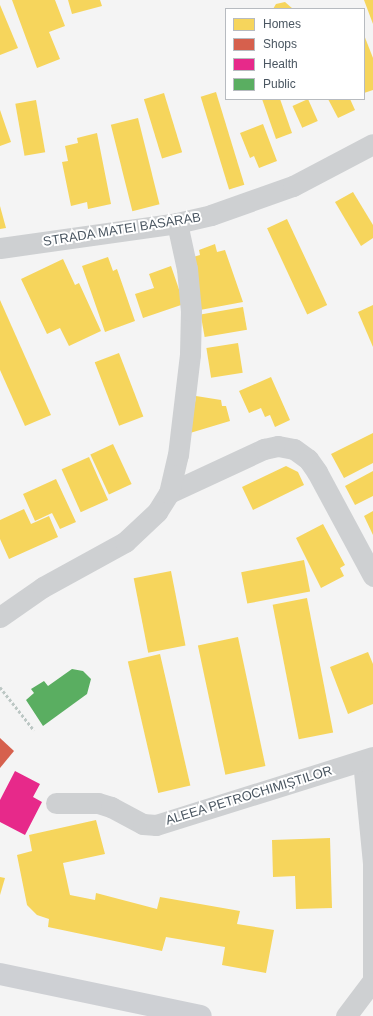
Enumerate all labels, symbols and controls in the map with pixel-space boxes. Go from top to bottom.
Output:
legend [225,8,365,100]
text: Homes [263,17,301,31]
text: Shops [263,37,297,51]
text: Health [263,57,298,71]
text: Public [263,77,296,91]
street label: STRADA MATEI BASARAB [42,210,202,250]
street label: ALEEA PETROCHIMIȘTILOR [163,763,335,829]

